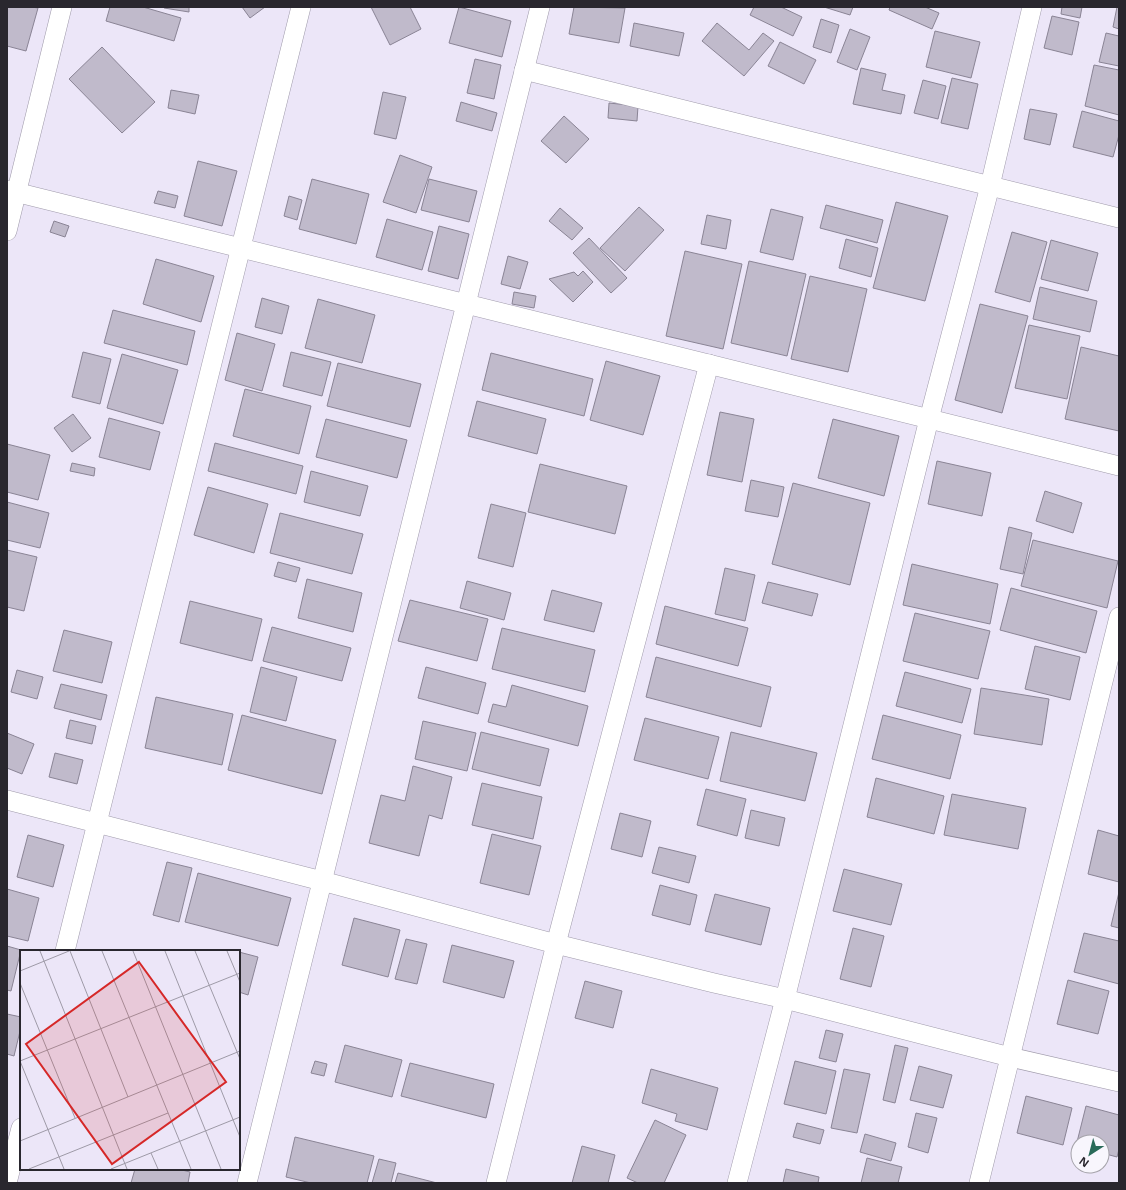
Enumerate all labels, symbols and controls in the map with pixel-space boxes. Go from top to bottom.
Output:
inset map [20,950,240,1170]
north arrow [1070,1134,1110,1174]
text: N [1076,1154,1092,1171]

